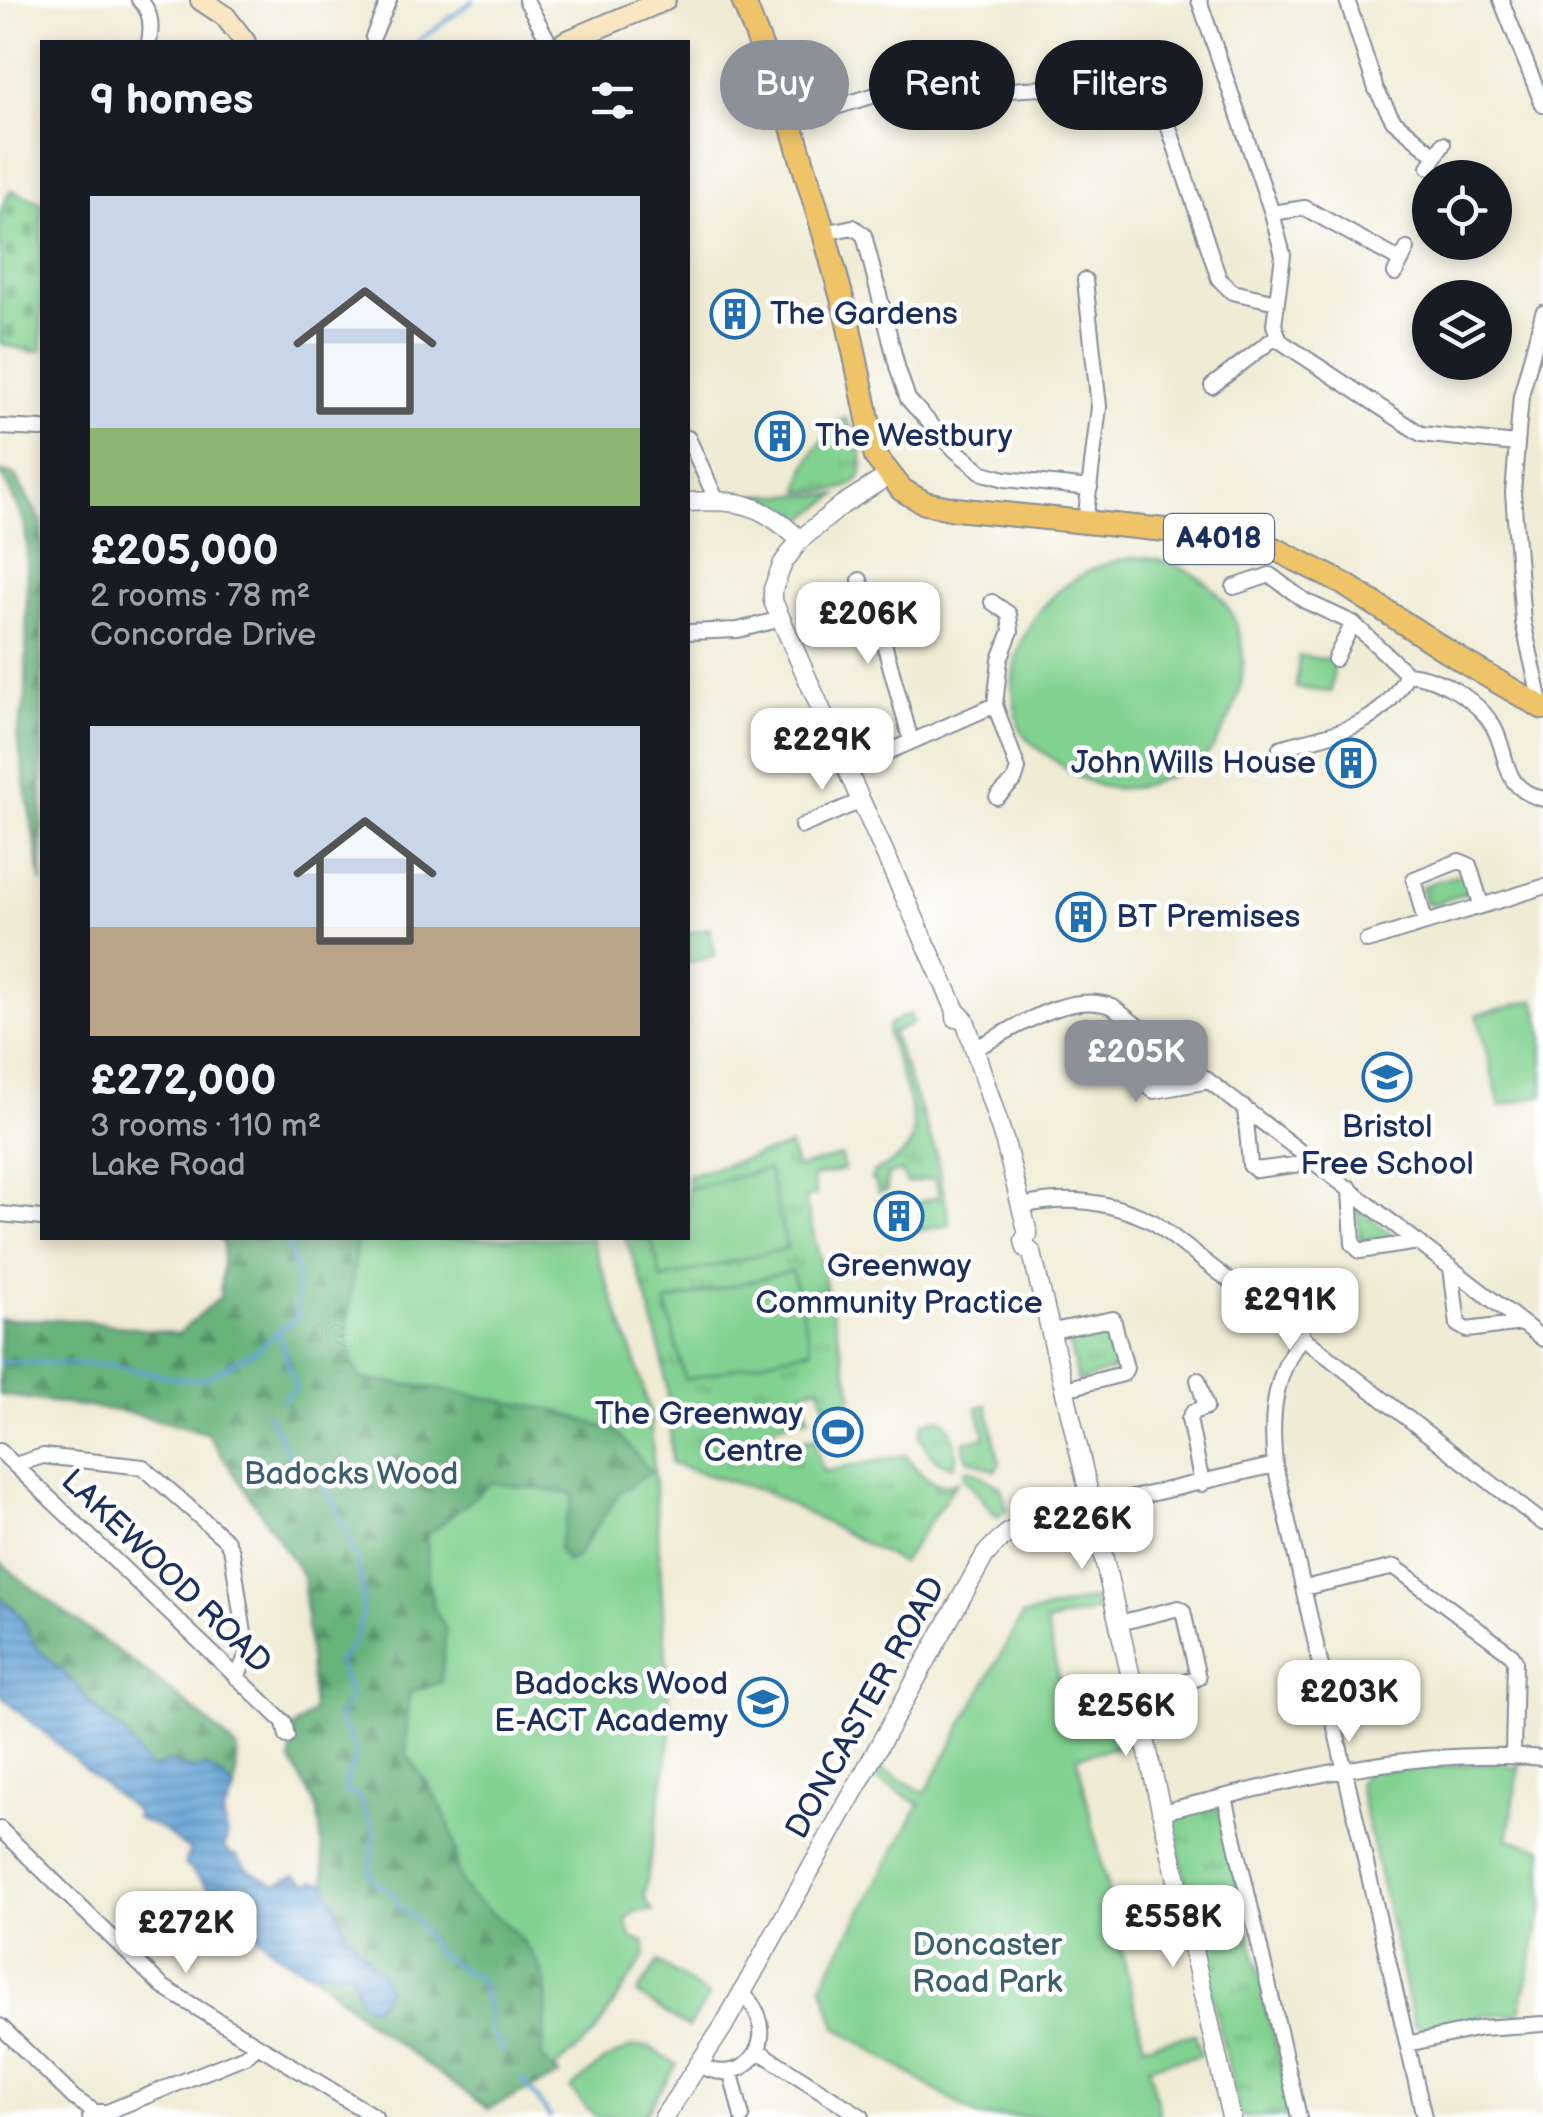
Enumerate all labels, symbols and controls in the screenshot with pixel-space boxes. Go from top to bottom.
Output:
chip: Buy [720,40,849,130]
chip: Rent [869,40,1015,130]
chip: Filters [1035,40,1203,130]
icon: filters [585,73,640,128]
text: 9 homes [90,75,253,126]
map controls [1412,160,1512,380]
button: locate [1412,160,1512,260]
icon: home [275,261,455,441]
button: layers [1412,280,1512,380]
building icon: The Gardens [709,288,761,340]
place label: The Gardens [770,295,958,334]
building icon: The Westbury [754,410,806,462]
place label: The Westbury [815,417,1013,456]
road number: A4018 [1164,514,1274,564]
text: £205,000 [90,526,279,577]
text: 2 rooms · 78 m² [90,577,310,616]
pin: £206K [798,582,938,667]
text: £206K [818,595,918,634]
text: Concorde Drive [90,616,316,655]
pin: £229K [752,708,892,793]
text: £229K [773,721,871,760]
building icon: John Wills House [1325,737,1377,789]
place label: John Wills House [1071,744,1316,783]
icon: home [275,791,455,971]
building icon: BT Premises [1055,891,1107,943]
place label: BT Premises [1116,898,1301,937]
pin: £205K [1066,1020,1206,1105]
text: £205K [1087,1033,1185,1072]
school or university icon: Bristol Free School [1361,1051,1413,1103]
text: £272,000 [90,1056,276,1107]
text: 3 rooms · 110 m² [90,1107,321,1146]
place label: Bristol Free School [1300,1108,1474,1184]
text: Lake Road [90,1146,246,1185]
building icon: Greenway Community Practice [873,1190,925,1242]
place label: Greenway Community Practice [755,1247,1043,1323]
pin: £291K [1220,1268,1360,1353]
text: £291K [1243,1281,1337,1320]
place label: The Greenway Centre [595,1395,804,1471]
sports icon: The Greenway Centre [812,1406,864,1458]
park label: Badocks Wood [244,1455,458,1494]
street label: LAKEWOOD ROAD [53,1462,279,1682]
pin: £226K [1012,1487,1152,1572]
text: £226K [1032,1500,1132,1539]
street label: DONCASTER ROAD [778,1570,954,1846]
pin: £203K [1279,1660,1419,1745]
place label: Badocks Wood E-ACT Academy [494,1665,729,1741]
text: £203K [1300,1673,1398,1712]
pin: £256K [1056,1674,1196,1759]
school or university icon: Badocks Wood E-ACT Academy [737,1676,789,1728]
text: £256K [1077,1687,1175,1726]
pin: £558K [1103,1885,1243,1970]
pin: £272K [116,1891,256,1976]
text: £558K [1124,1898,1222,1937]
text: £272K [138,1904,234,1943]
park label: Doncaster Road Park [912,1926,1062,2002]

